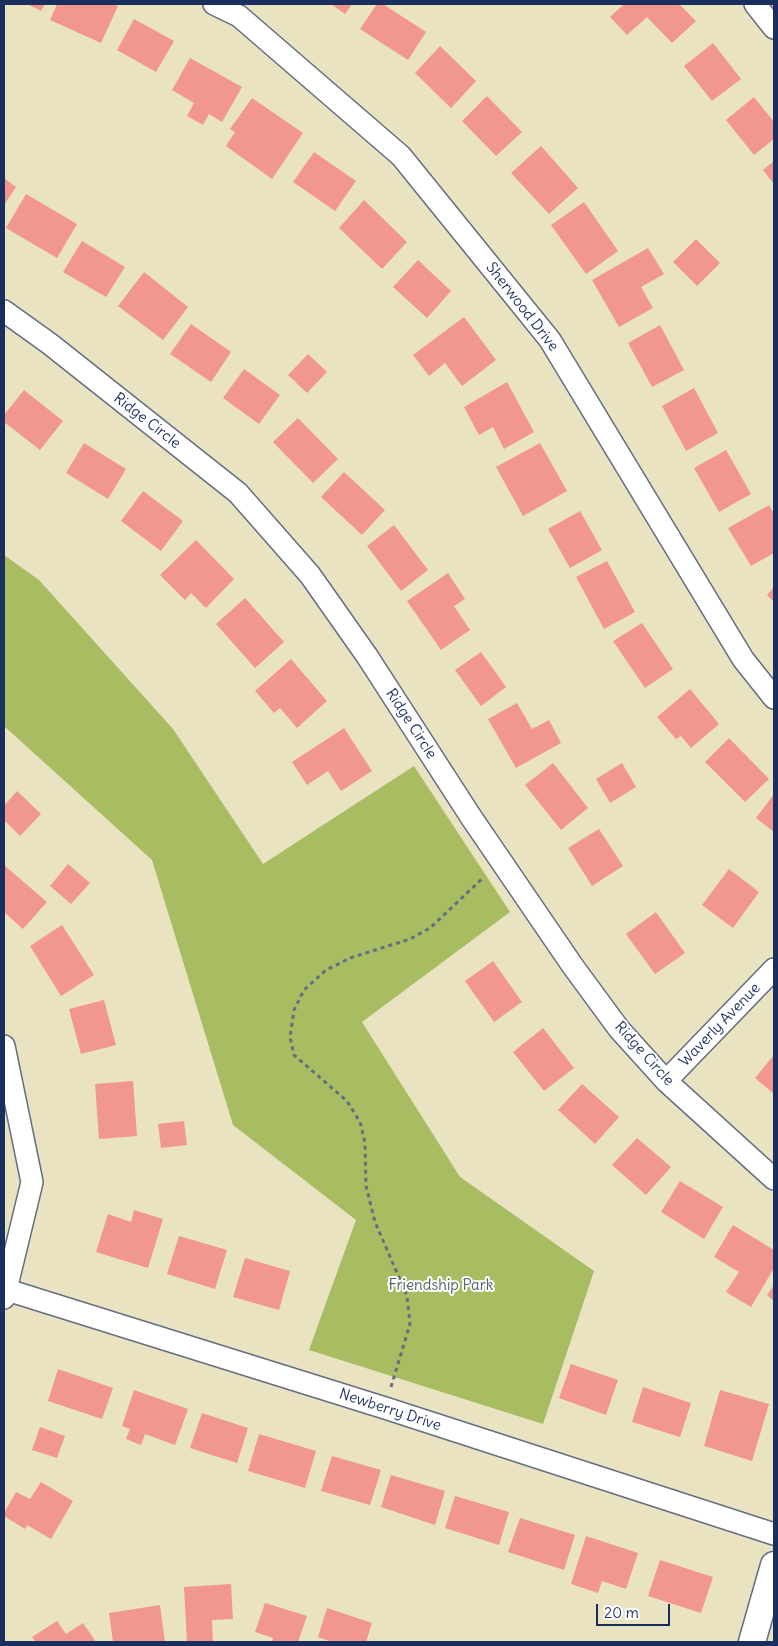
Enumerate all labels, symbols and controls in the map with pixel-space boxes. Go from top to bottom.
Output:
street label: Sherwood Drive [482,259,562,355]
street label: Ridge Circle [110,389,184,453]
street label: Ridge Circle [382,686,440,762]
street label: Waverly Avenue [676,980,764,1070]
street label: Ridge Circle [611,1018,677,1090]
park label: Friendship Park [389,1277,493,1295]
street label: Newberry Drive [337,1385,443,1435]
scale bar [598,1594,672,1626]
text: 20 m [604,1603,639,1622]

